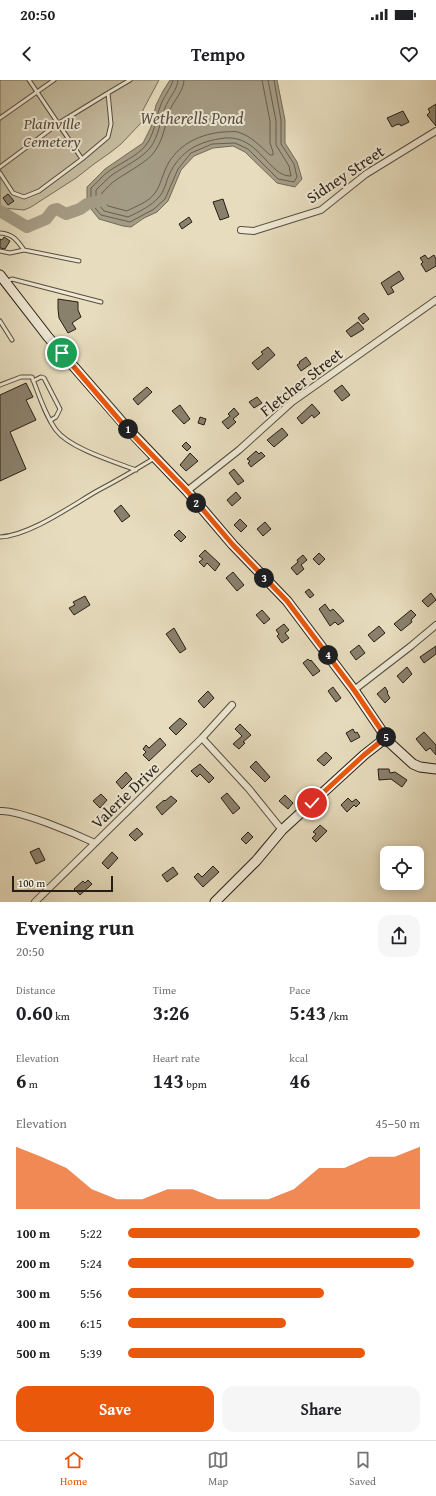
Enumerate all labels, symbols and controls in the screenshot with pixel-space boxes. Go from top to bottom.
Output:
text: 20:50 [20,4,55,25]
text: Tempo [191,41,245,68]
icon: back [16,43,38,65]
icon: heart [398,43,420,65]
water label: Wetherells Pond [140,105,244,130]
park label: Plainville Cemetery [23,111,81,153]
street label: Sidney Street [301,139,389,209]
pin [45,336,79,370]
icon: arrive [51,342,73,364]
street label: Fletcher Street [254,342,348,422]
pin: 1 [118,419,138,439]
text: 1 [125,421,131,437]
pin: 2 [186,493,206,513]
text: 2 [193,495,199,511]
pin: 3 [254,568,274,588]
text: 3 [261,570,267,586]
pin: 4 [318,645,338,665]
text: 4 [325,647,331,663]
pin: 5 [376,727,396,747]
text: 5 [383,729,389,745]
street label: Valerie Drive [85,756,165,834]
pin [295,786,329,820]
icon: check [301,792,323,814]
map controls [380,846,424,890]
button: locate [380,846,424,890]
scale bar [12,874,113,893]
text: 100 m [18,875,45,891]
text: Evening run [16,911,134,943]
button: share [378,915,420,957]
text: 20:50 [16,942,44,961]
text: Distance [16,982,55,998]
text: Time [153,982,176,998]
text: Pace [289,982,310,998]
text: 0.60 [16,998,53,1027]
text: 3:26 [153,998,189,1027]
text: 5:43 [289,998,326,1027]
text: km [53,1008,70,1024]
text: /km [326,1008,348,1024]
text: Elevation [16,1050,59,1066]
text: Heart rate [153,1050,200,1066]
text: kcal [289,1050,308,1066]
text: 6 [16,1066,26,1095]
text: 143 [153,1066,184,1095]
text: 46 [289,1066,310,1095]
text: m [26,1076,38,1092]
text: bpm [184,1076,207,1092]
text: Elevation [16,1114,67,1133]
text: 45–50 m [375,1114,420,1133]
text: 100 m [16,1224,50,1243]
text: 5:22 [80,1224,102,1243]
text: 200 m [16,1254,50,1273]
text: 5:24 [80,1254,102,1273]
text: 300 m [16,1284,50,1303]
text: 5:56 [80,1284,102,1303]
text: 400 m [16,1314,50,1333]
text: 6:15 [80,1314,102,1333]
text: 500 m [16,1344,50,1363]
text: 5:39 [80,1344,102,1363]
button: Save [16,1386,214,1432]
button: Share [222,1386,420,1432]
tab: Home [60,1449,87,1489]
tab: Map [207,1449,229,1489]
tab: Saved [349,1449,376,1489]

